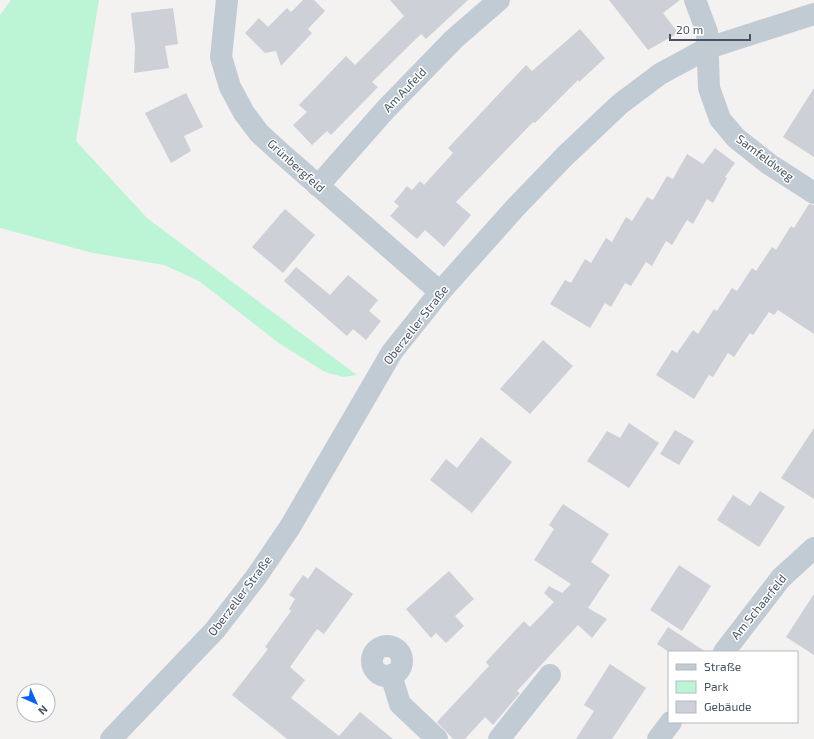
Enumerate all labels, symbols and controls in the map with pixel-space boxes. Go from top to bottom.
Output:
scale bar [670,16,750,42]
text: 20 m [676,22,703,36]
street label: Am Aufeld [380,64,429,114]
street label: Samfeldweg [734,131,797,183]
street label: Grünbergfeld [265,136,328,195]
street label: Oberzeller Straße [380,282,450,367]
street label: Oberzeller Straße [205,553,274,638]
street label: Am Schaarfeld [728,571,789,642]
legend [668,651,798,723]
text: Straße [704,659,741,673]
text: Park [704,679,729,693]
north arrow [16,683,56,723]
text: Gebäude [704,699,752,713]
text: N [36,703,51,718]

